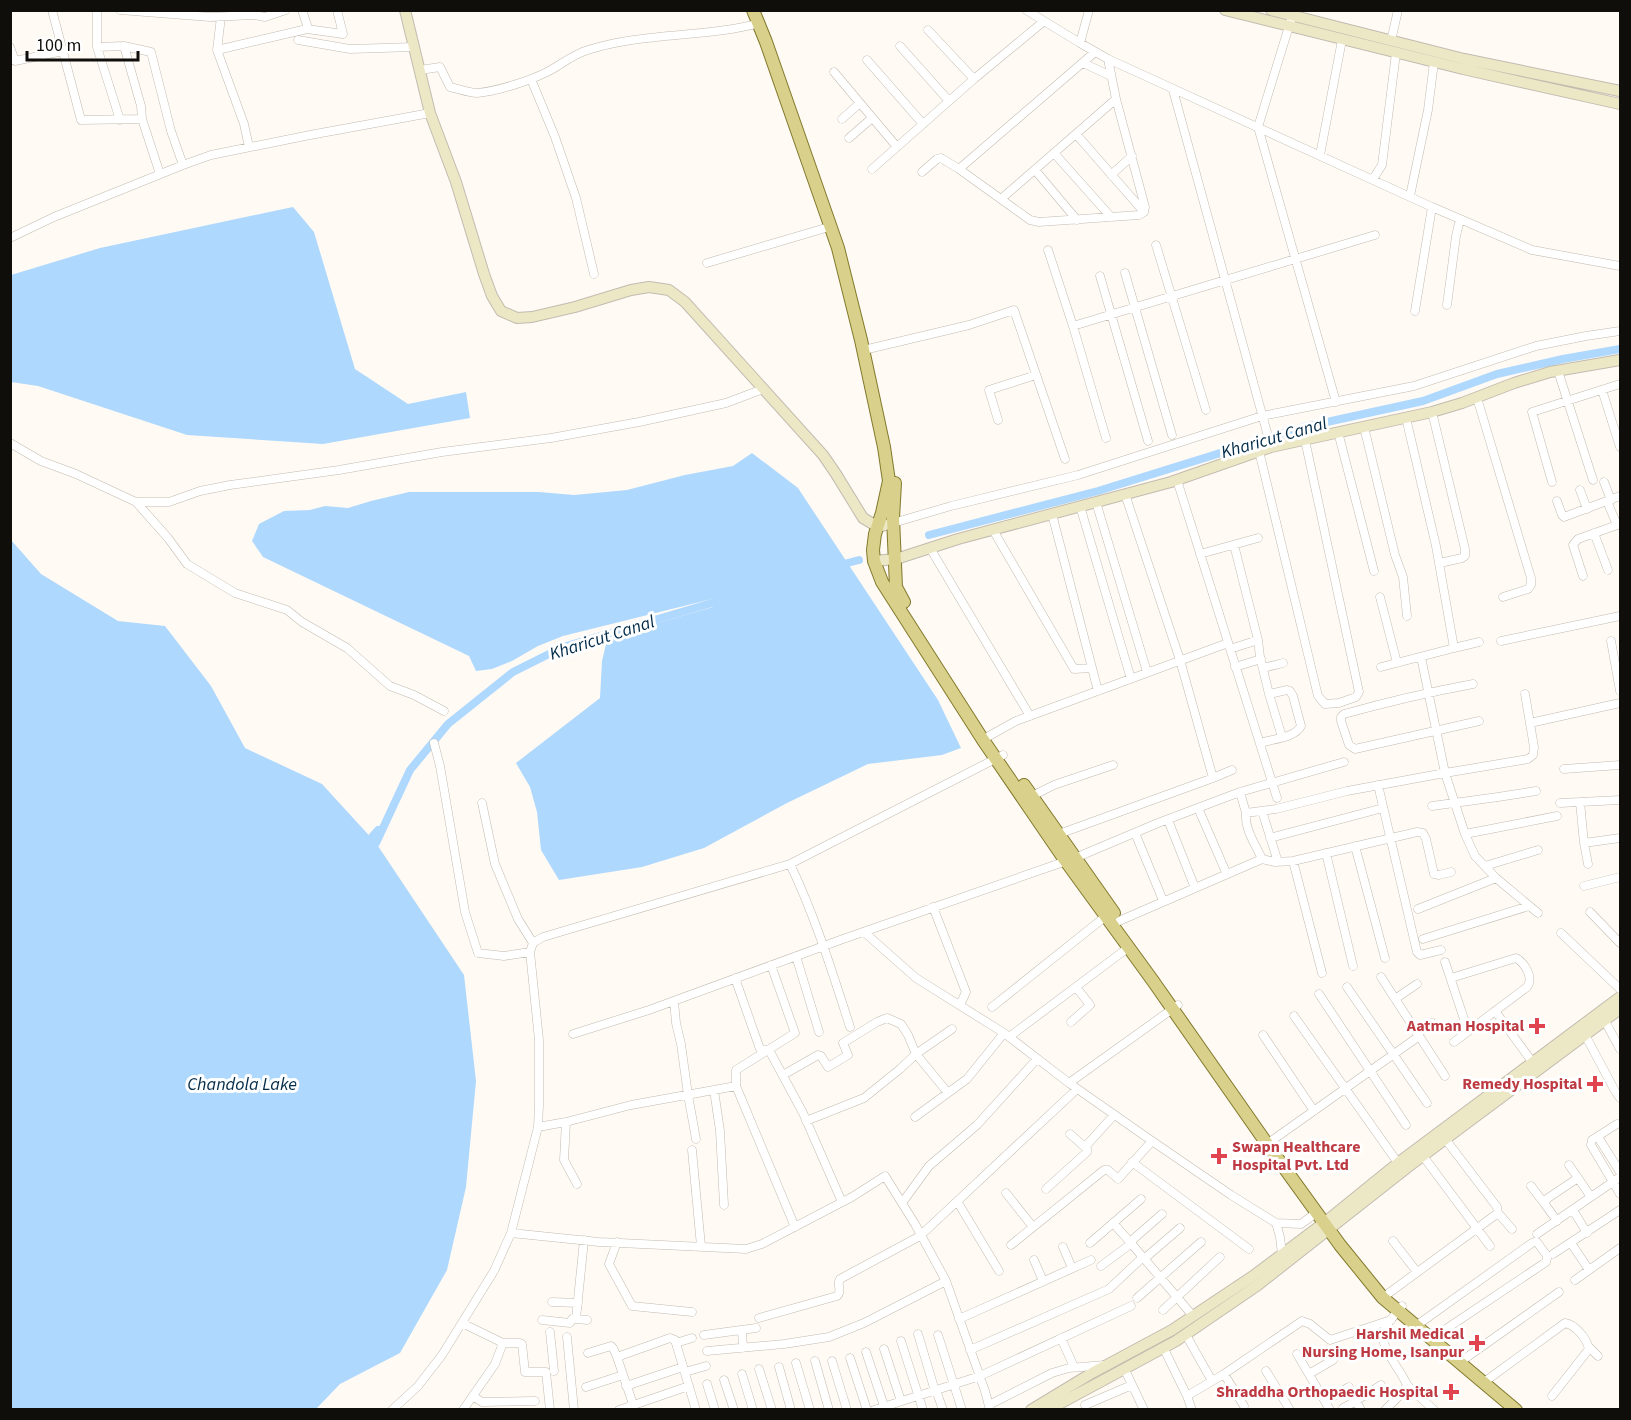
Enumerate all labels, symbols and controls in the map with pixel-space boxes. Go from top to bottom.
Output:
scale bar [27,24,138,62]
text: 100 m [36,33,81,58]
water label: Kharicut Canal [1218,411,1330,465]
water label: Kharicut Canal [546,609,658,667]
place label: Aatman Hospital [1406,1015,1524,1037]
marker: Aatman Hospital [1528,1017,1546,1035]
water label: Chandola Lake [187,1072,297,1097]
place label: Remedy Hospital [1462,1073,1582,1095]
marker: Remedy Hospital [1586,1075,1604,1093]
place label: Swapn Healthcare Hospital Pvt. Ltd [1232,1136,1361,1176]
marker: Swapn Healthcare Hospital Pvt. Ltd [1210,1147,1228,1165]
place label: Harshil Medical Nursing Home, Isanpur [1302,1323,1465,1363]
marker: Harshil Medical Nursing Home, Isanpur [1468,1334,1486,1352]
place label: Shraddha Orthopaedic Hospital [1216,1381,1438,1403]
marker: Shraddha Orthopaedic Hospital [1442,1383,1460,1401]

